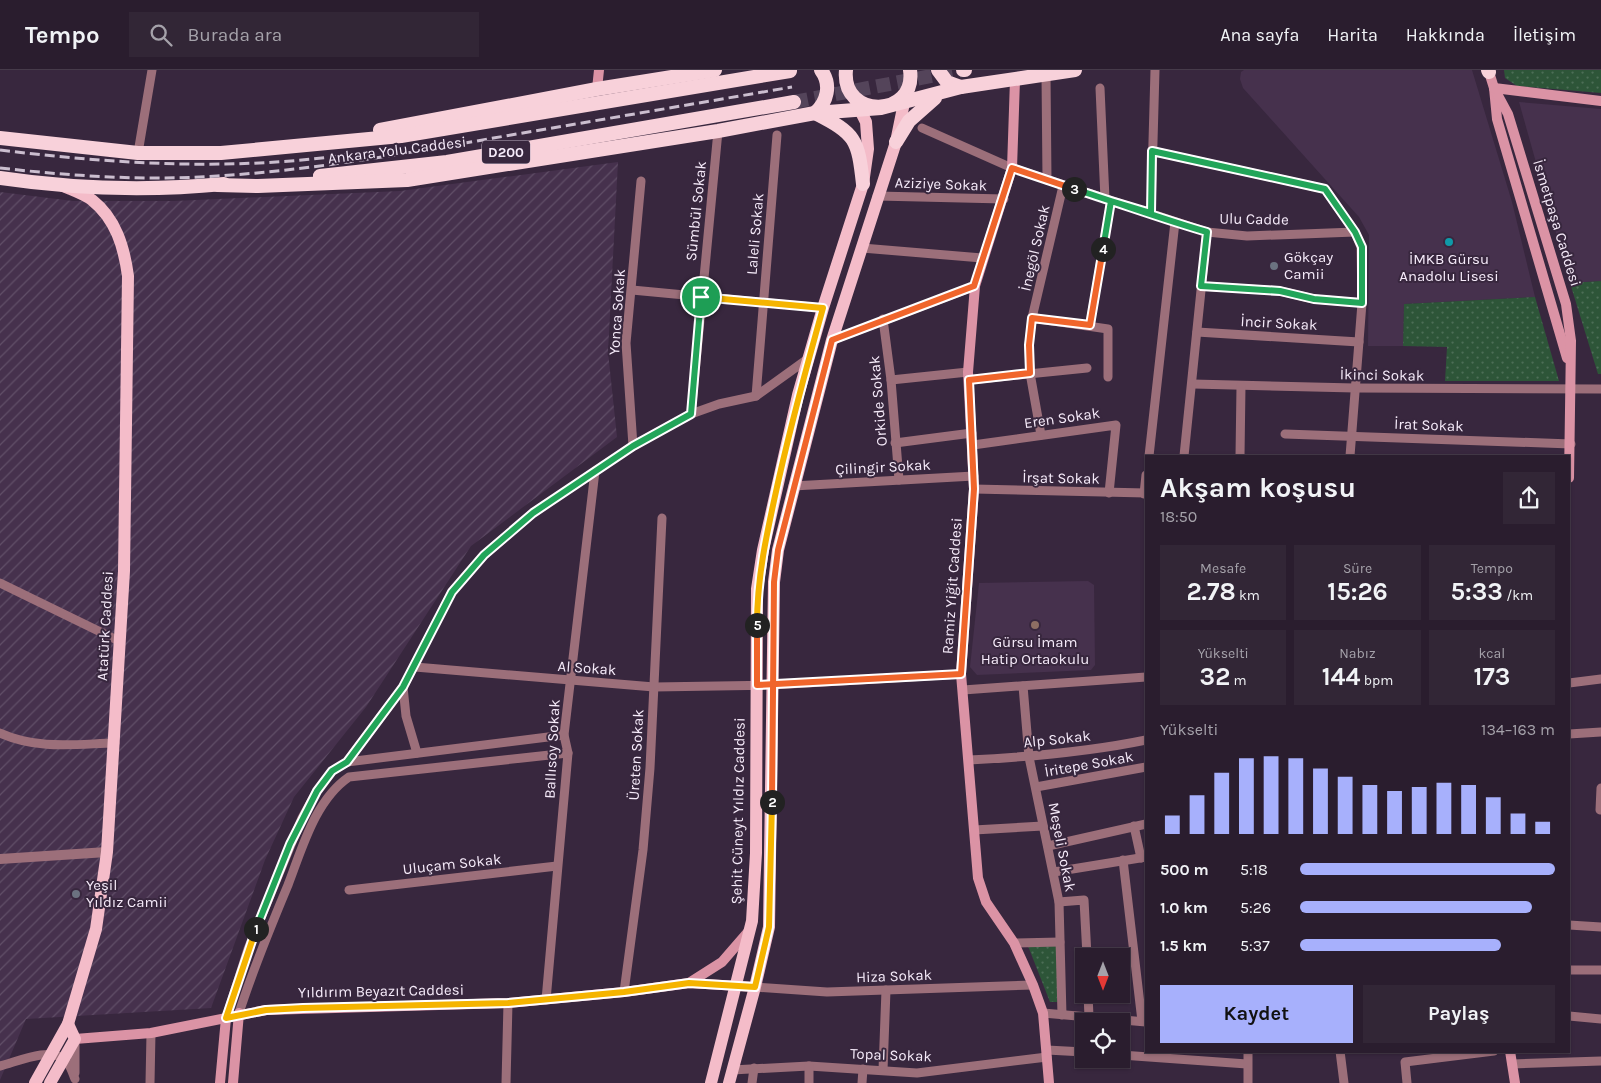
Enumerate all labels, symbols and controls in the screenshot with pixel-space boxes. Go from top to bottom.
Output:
search box [129,12,479,57]
text: Tempo [25,21,99,49]
icon: search [147,21,175,49]
text: Burada ara [187,24,282,46]
text: Ana sayfa [1220,24,1299,46]
text: Harita [1327,24,1378,46]
text: Hakkında [1406,24,1485,46]
text: İletişim [1513,24,1576,46]
street label: Ankara Yolu Caddesi [327,133,467,167]
road number: D200 [482,140,530,164]
street label: İsmetpaşa Caddesi [1529,158,1585,288]
street label: Sümbül Sokak [682,160,710,262]
street label: Aziziye Sokak [894,173,988,195]
pin: 3 [1062,176,1086,202]
text: 3 [1070,181,1079,198]
street label: Laleli Sokak [742,192,768,276]
street label: İnegöl Sokak [1016,203,1054,293]
street label: Ulu Cadde [1219,209,1289,229]
pin: 4 [1090,236,1116,262]
marker: İMKB Gürsu Anadolu Lisesi [1443,236,1455,248]
text: 4 [1099,241,1108,258]
place label: Gökçay Camii [1284,248,1333,283]
place label: İMKB Gürsu Anadolu Lisesi [1399,250,1499,285]
marker: Gökçay Camii [1268,260,1280,272]
street label: Yonca Sokak [605,268,629,356]
pin [680,276,722,318]
icon: arrive [687,283,715,311]
street label: İncir Sokak [1240,312,1318,334]
street label: Orkide Sokak [865,355,891,447]
street label: İkinci Sokak [1340,365,1424,385]
street label: Eren Sokak [1023,404,1101,432]
street label: İrat Sokak [1394,415,1464,435]
street label: Çilingir Sokak [835,456,931,478]
street label: İrşat Sokak [1022,468,1100,488]
text: Akşam koşusu [1160,471,1356,504]
button: share [1503,472,1555,524]
text: 18:50 [1160,507,1197,526]
street label: Ramiz Yiğit Caddesi [938,517,966,655]
text: Mesafe [1200,560,1246,577]
text: Süre [1343,560,1372,577]
text: Tempo [1471,560,1513,577]
street label: Atatürk Caddesi [93,571,117,681]
text: 2.78 [1186,577,1236,606]
text: 15:26 [1327,577,1388,606]
text: 5:33 [1450,577,1503,606]
text: km [1236,587,1260,604]
text: /km [1503,587,1533,604]
pin: 5 [744,612,770,638]
text: 5 [753,617,762,634]
marker: Gürsu İmam Hatip Ortaokulu [1029,619,1041,631]
place label: Gürsu İmam Hatip Ortaokulu [981,633,1089,668]
text: Yükselti [1198,645,1249,662]
text: Nabız [1339,645,1376,662]
text: kcal [1478,645,1505,662]
street label: Al Sokak [557,657,617,679]
text: 32 [1200,662,1230,691]
text: 144 [1322,662,1360,691]
text: 173 [1473,662,1510,691]
text: m [1230,672,1247,689]
text: bpm [1360,672,1393,689]
street label: Ballısoy Sokak [540,699,564,799]
street label: Üreten Sokak [625,709,647,801]
street label: Şehit Cüneyt Yıldız Caddesi [727,717,749,905]
text: Yükselti [1160,720,1218,739]
text: 134–163 m [1481,720,1555,739]
street label: Alp Sokak [1022,727,1092,751]
street label: İritepe Sokak [1043,747,1135,781]
pin: 2 [760,790,784,814]
text: 2 [768,794,777,811]
street label: Meşeli Sokak [1045,801,1079,893]
street label: Uluçam Sokak [402,850,502,878]
text: 500 m [1160,860,1209,879]
text: 5:18 [1240,860,1268,879]
place label: Yeşil Yıldız Camii [86,876,167,911]
marker: Yeşil Yıldız Camii [70,888,82,900]
text: 1.0 km [1160,898,1208,917]
text: 5:26 [1240,898,1271,917]
pin: 1 [244,916,268,942]
text: 1 [254,921,259,938]
text: 1.5 km [1160,936,1207,955]
text: 5:37 [1240,936,1270,955]
north arrow [1075,948,1130,1002]
map controls [1075,948,1130,1068]
street label: Hiza Sokak [856,966,932,986]
street label: Yıldırım Beyazıt Caddesi [298,981,464,1001]
button: Kaydet [1160,985,1353,1043]
button: Paylaş [1363,985,1555,1043]
button: locate [1075,1013,1130,1068]
street label: Topal Sokak [850,1045,932,1065]

